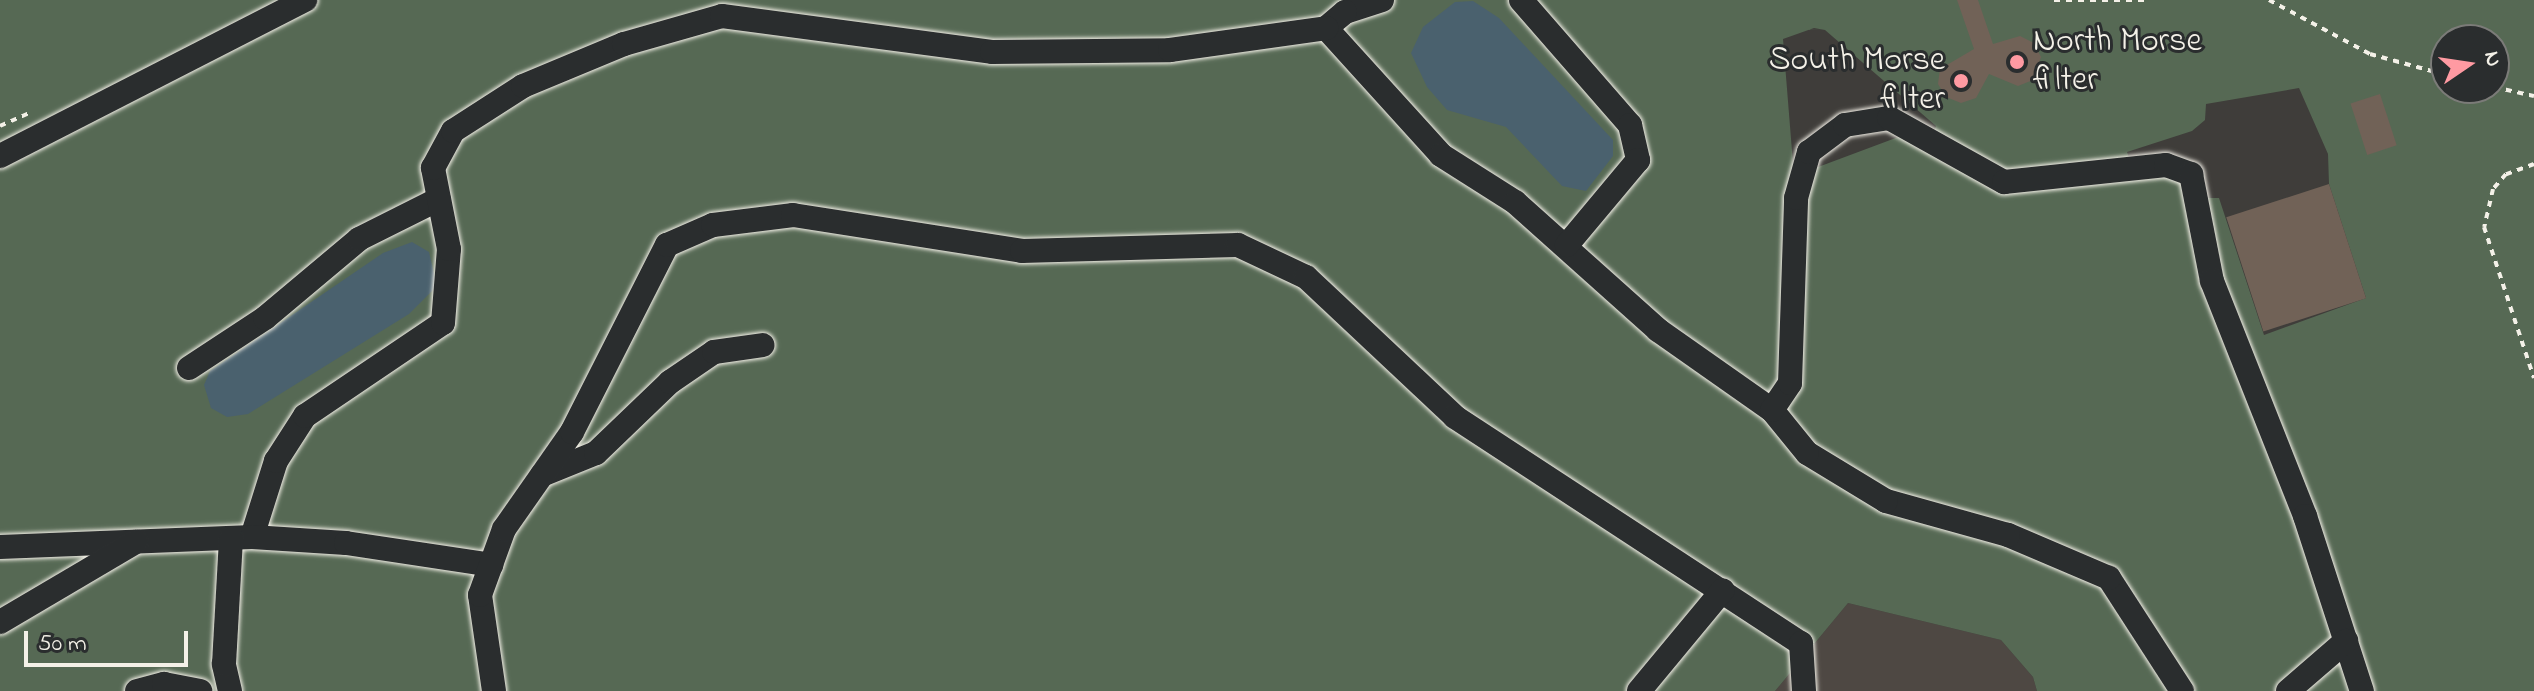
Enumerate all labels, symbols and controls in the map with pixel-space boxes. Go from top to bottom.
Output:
place label: North Morse filter [2033,22,2202,102]
north arrow [2430,24,2510,104]
place label: South Morse filter [1769,41,1945,120]
text: N [2474,48,2509,70]
marker: North Morse filter [2008,53,2026,71]
marker: South Morse filter [1952,72,1970,90]
scale bar [28,615,192,665]
text: 50 m [38,627,87,662]

